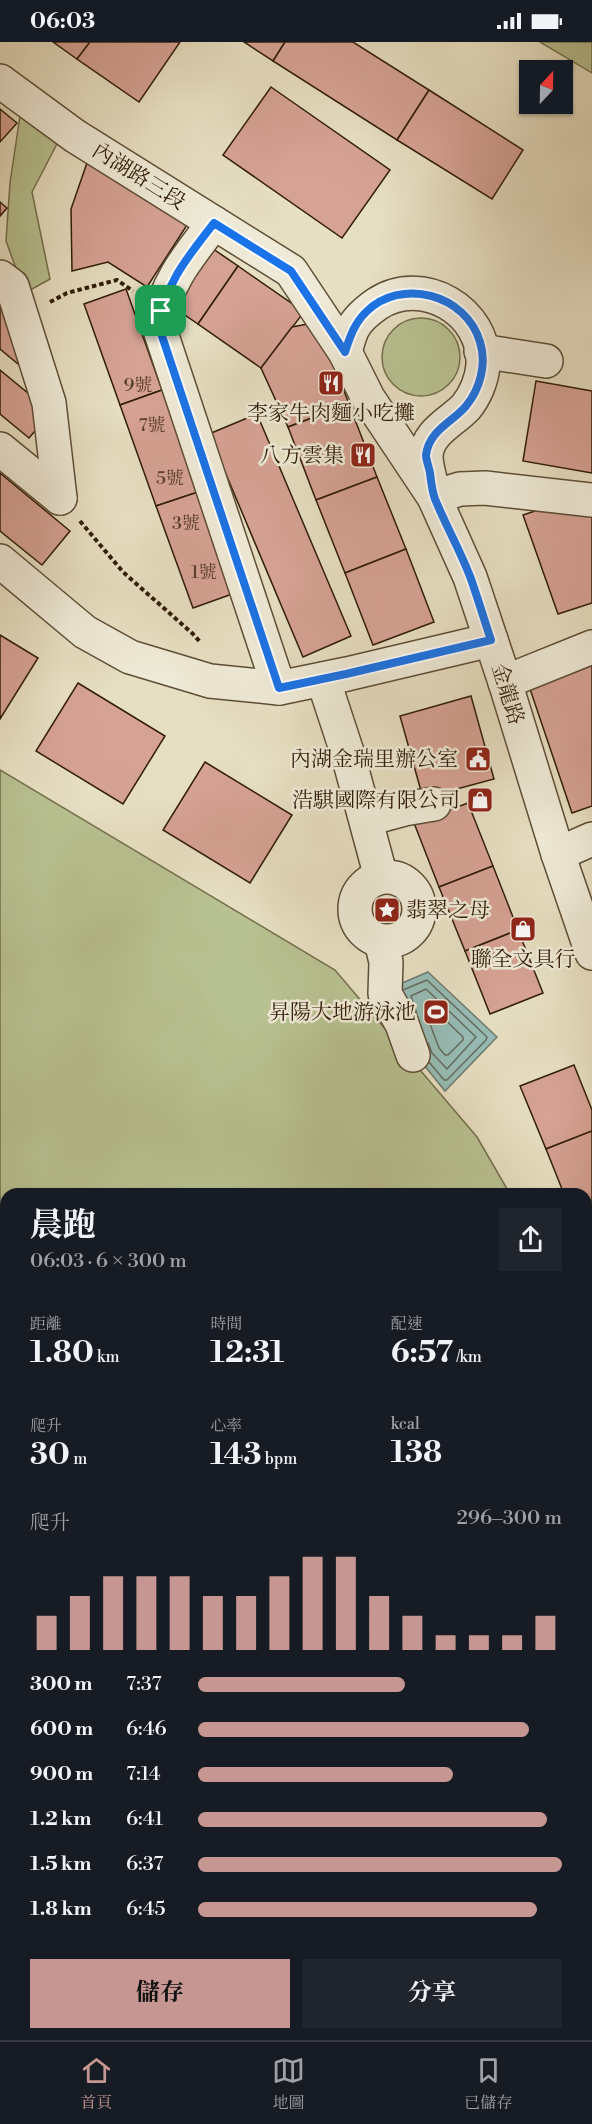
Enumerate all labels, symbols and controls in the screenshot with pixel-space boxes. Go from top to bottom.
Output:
text: 06:03 [30,8,95,35]
north arrow [519,60,573,114]
map controls [519,60,573,114]
street label: 內湖路三段 [87,138,190,216]
pin [135,285,186,336]
icon: arrive [144,294,177,327]
restaurant icon: 李家牛肉麵小吃攤 [316,368,346,398]
house number: 9號 [124,374,152,397]
place label: 李家牛肉麵小吃攤 [247,401,415,427]
house number: 7號 [138,414,166,437]
restaurant icon: 八方雲集 [348,440,378,470]
place label: 八方雲集 [260,443,344,469]
house number: 5號 [156,467,184,490]
house number: 3號 [172,512,200,535]
house number: 1號 [191,561,217,584]
street label: 金龍路 [485,660,529,728]
public building icon: 內湖金瑞里辦公室 [463,744,493,774]
place label: 內湖金瑞里辦公室 [290,747,458,773]
shop icon: 浩騏國際有限公司 [465,785,495,815]
place label: 浩騏國際有限公司 [292,788,460,814]
place icon: 翡翠之母 [372,895,402,925]
place label: 翡翠之母 [406,898,490,924]
shop icon: 聯全文具行 [508,914,538,944]
place label: 聯全文具行 [471,947,576,973]
sports icon: 昇陽大地游泳池 [421,997,451,1027]
place label: 昇陽大地游泳池 [269,1000,416,1026]
text: 晨跑 [30,1206,96,1247]
button: share [499,1208,562,1271]
text: 06:03 · 6 × 300 m [30,1249,187,1274]
text: 距離 [30,1314,62,1334]
text: 時間 [210,1314,242,1334]
text: 配速 [391,1314,423,1334]
text: 1.80 [30,1334,94,1372]
text: 12:31 [210,1334,284,1372]
text: 6:57 [391,1334,453,1372]
text: km [94,1347,119,1367]
text: /km [453,1347,482,1367]
text: kcal [391,1414,420,1434]
text: 爬升 [30,1416,62,1436]
text: 心率 [210,1416,242,1436]
text: 138 [391,1434,442,1472]
text: 30 [30,1436,70,1474]
text: 143 [210,1436,262,1474]
text: m [70,1449,87,1469]
text: bpm [262,1449,297,1469]
text: 296–300 m [456,1506,562,1531]
text: 爬升 [30,1511,70,1536]
text: 300 m [30,1672,93,1697]
text: 7:37 [126,1672,162,1697]
text: 600 m [30,1717,93,1742]
text: 6:46 [126,1717,167,1742]
text: 900 m [30,1762,93,1787]
text: 7:14 [126,1762,161,1787]
text: 1.2 km [30,1807,92,1832]
text: 6:41 [126,1807,163,1832]
text: 1.5 km [30,1852,91,1877]
text: 6:37 [126,1852,163,1877]
text: 1.8 km [30,1897,92,1922]
text: 6:45 [126,1897,166,1922]
button: 儲存 [30,1959,290,2028]
button: 分享 [302,1959,562,2028]
tab: 首頁 [80,2054,113,2113]
tab: 地圖 [272,2054,305,2113]
tab: 已儲存 [464,2054,512,2113]

